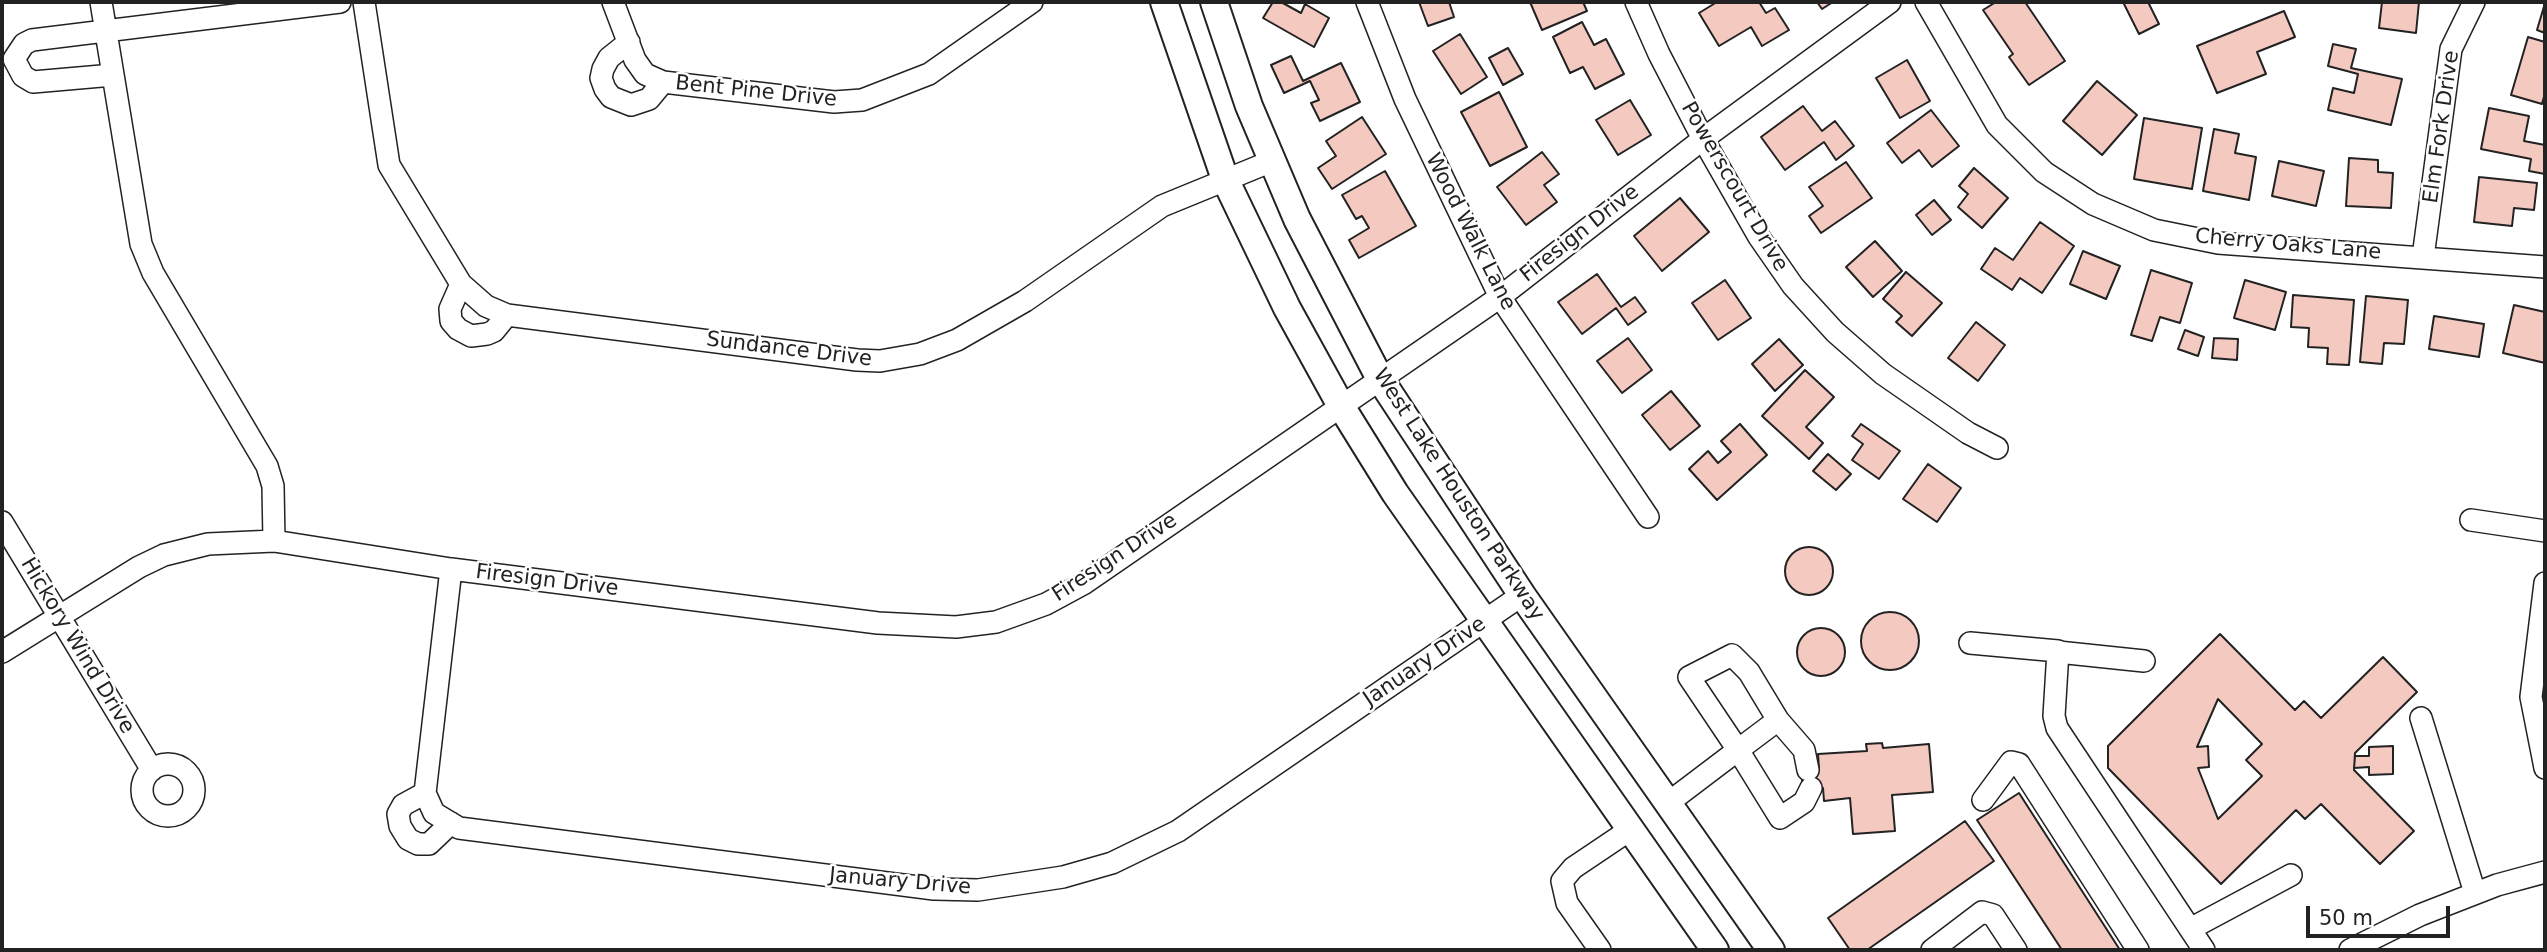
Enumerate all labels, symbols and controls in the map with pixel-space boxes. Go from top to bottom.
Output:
street label: Elm Fork Drive [2419,49,2465,205]
street label: Bent Pine Drive [674,71,838,113]
street label: Powerscourt Drive [1675,98,1793,276]
street label: Wood Walk Lane [1420,149,1520,315]
street label: Firesign Drive [1516,180,1644,288]
street label: Cherry Oaks Lane [2194,224,2382,266]
street label: Sundance Drive [705,327,873,373]
street label: West Lake Houston Parkway [1367,364,1549,626]
street label: Firesign Drive [1048,508,1182,608]
street label: Hickory Wind Drive [15,554,139,738]
street label: Firesign Drive [474,560,620,602]
street label: January Drive [1359,612,1491,712]
street label: January Drive [828,863,972,901]
scale bar [2309,892,2452,936]
text: 50 m [2319,906,2373,930]

